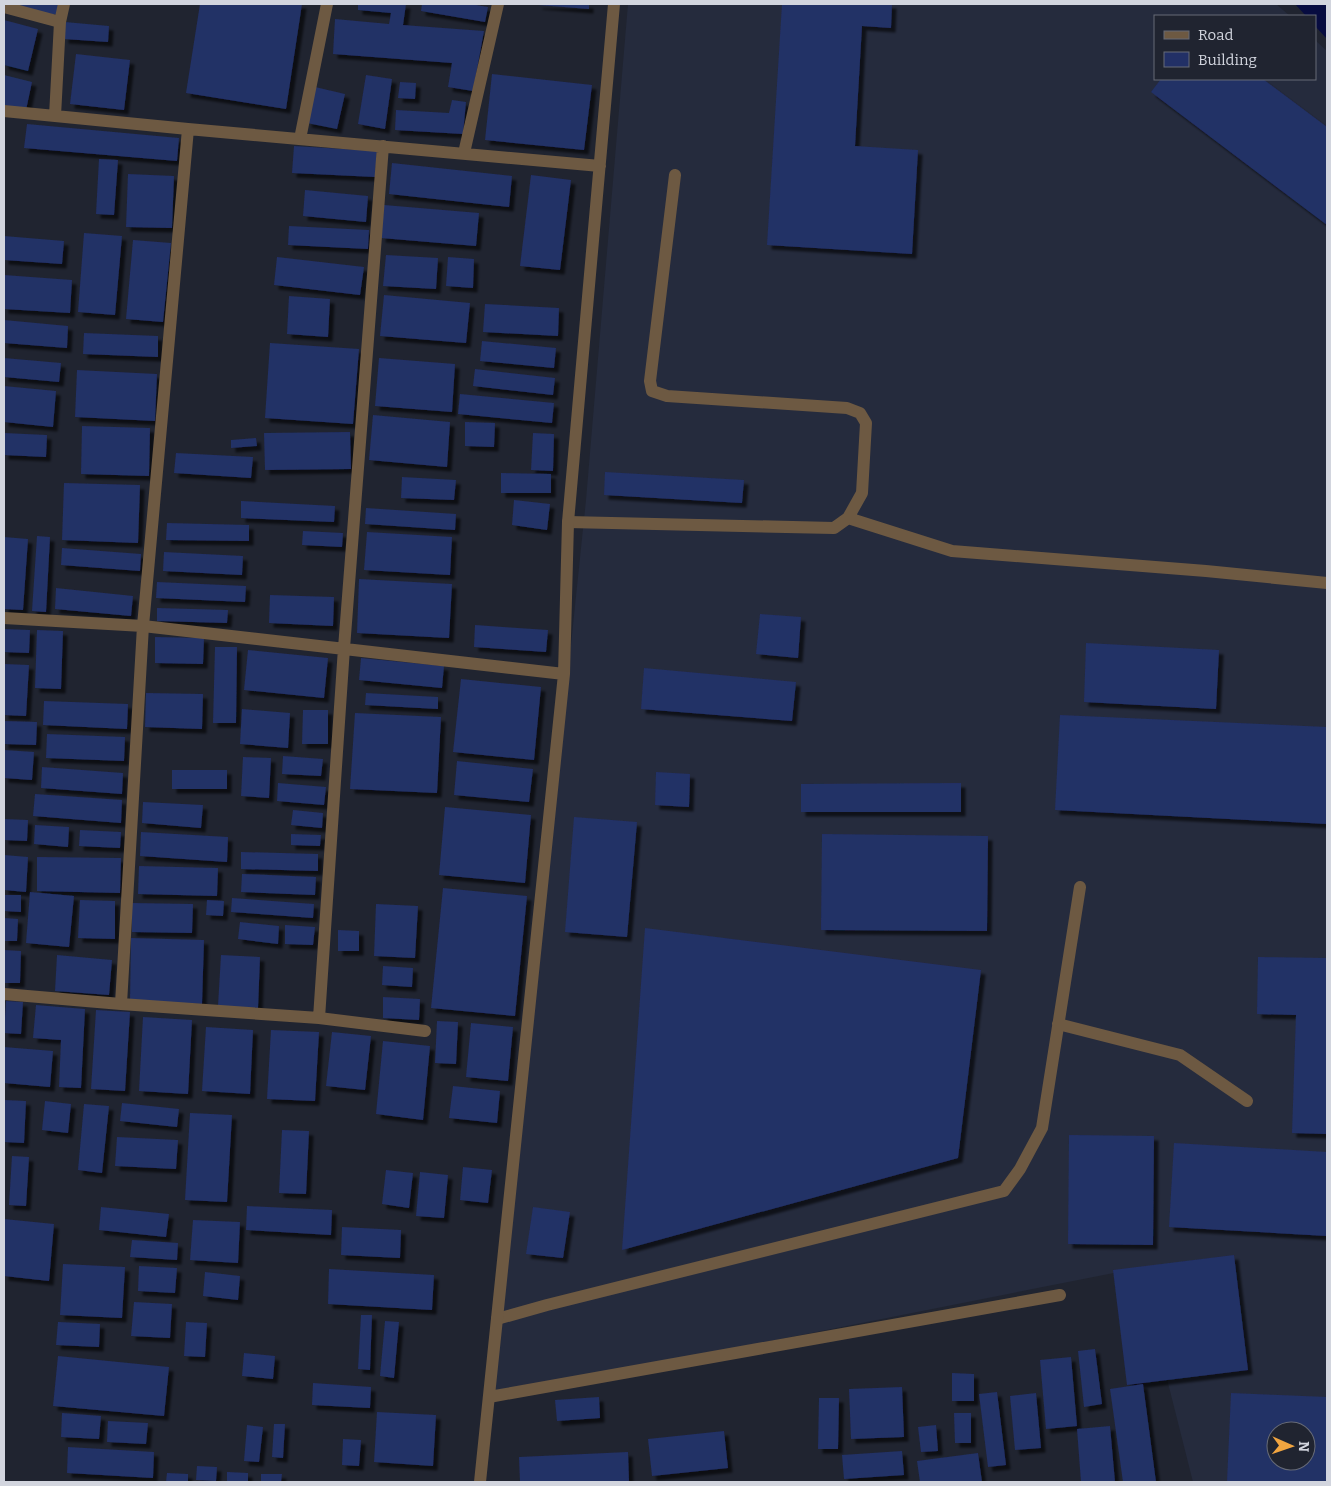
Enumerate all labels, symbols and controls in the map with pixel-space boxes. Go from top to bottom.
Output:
legend [1154,15,1316,80]
text: Road [1198,26,1233,44]
text: Building [1198,51,1257,69]
north arrow [1266,1421,1316,1471]
text: N [1295,1441,1312,1452]

